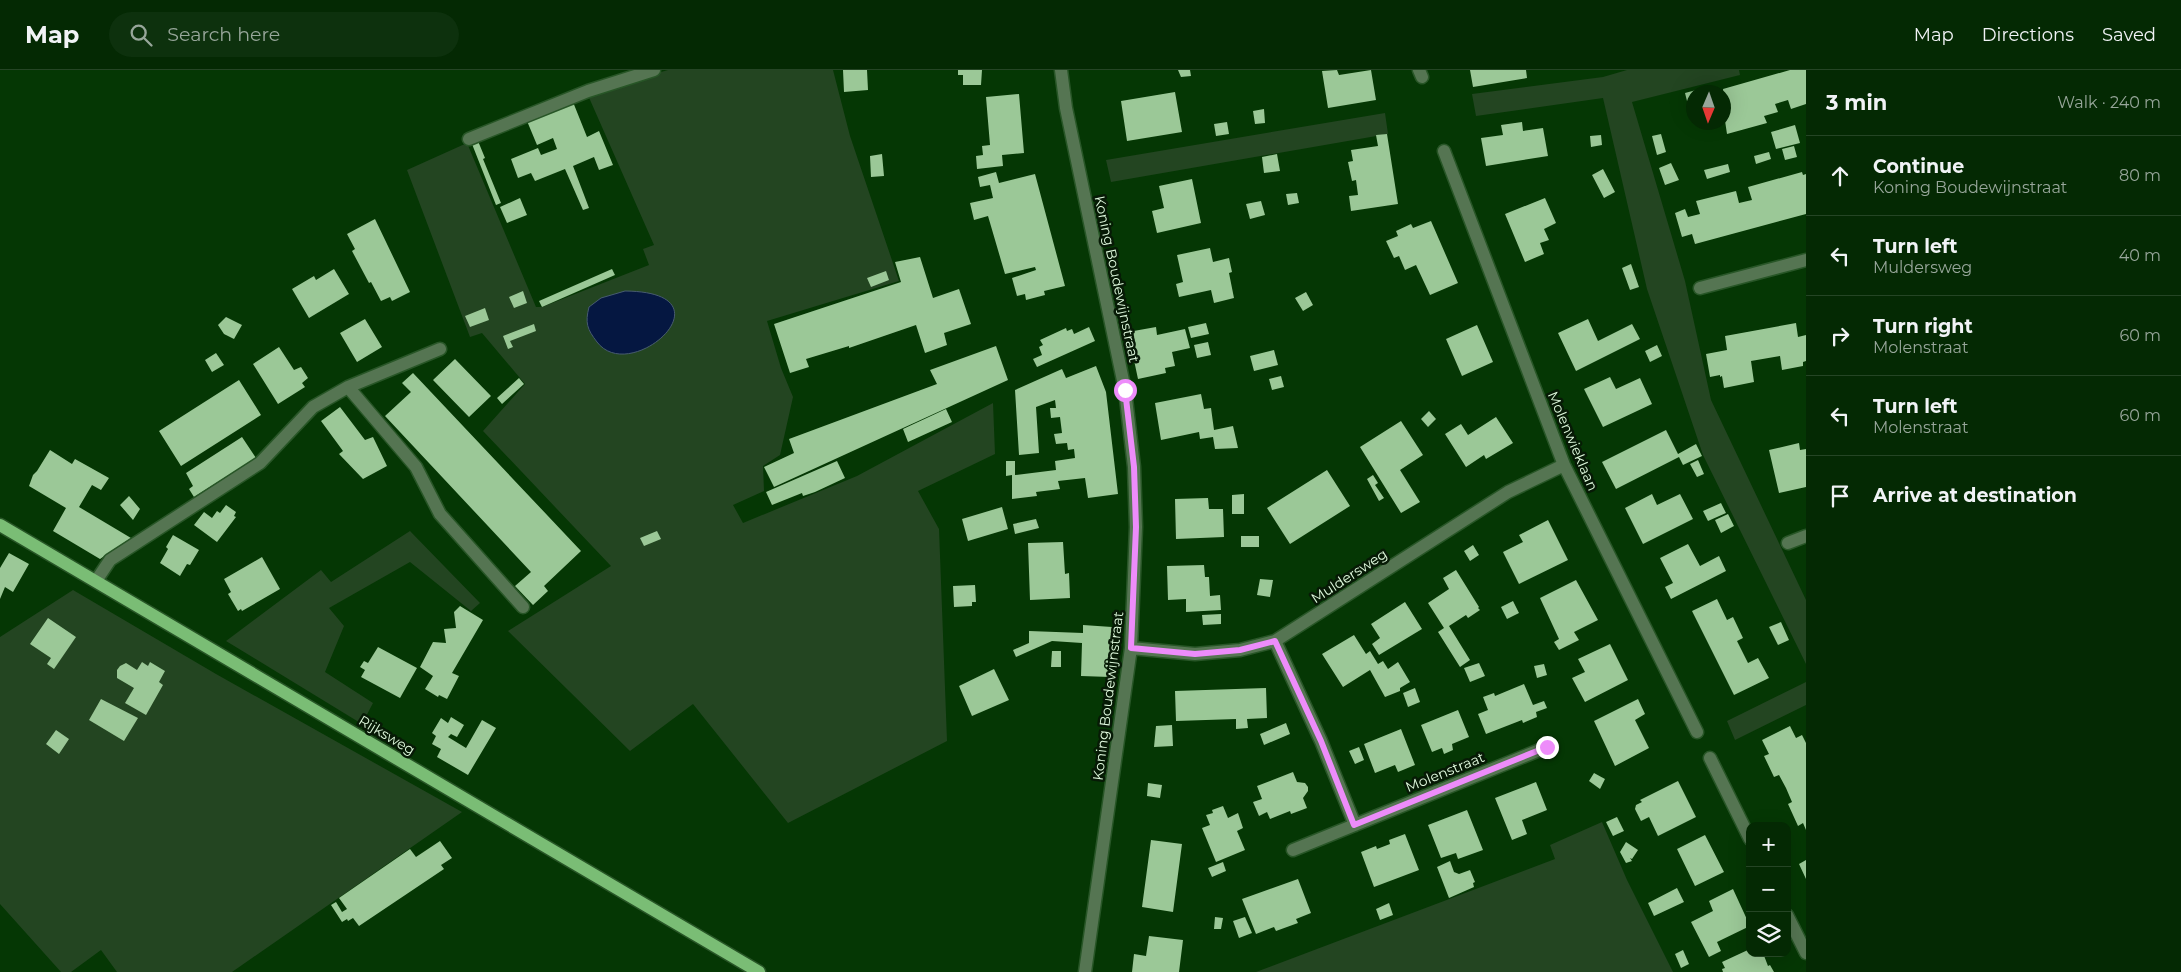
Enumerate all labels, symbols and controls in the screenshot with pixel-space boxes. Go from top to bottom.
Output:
search box [109,12,459,57]
text: Map [25,20,79,49]
icon: search [127,21,155,49]
text: Search here [167,23,280,46]
text: Map [1914,24,1954,46]
text: Directions [1982,24,2074,46]
text: Saved [2102,24,2156,46]
north arrow [1686,85,1731,130]
text: 3 min [1826,90,1887,115]
text: Walk · 240 m [2057,93,2161,112]
text: Continue [1873,155,1964,178]
icon: ahead [1826,162,1854,190]
text: 80 m [2119,166,2161,185]
text: Koning Boudewijnstraat [1873,178,2067,197]
street label: Koning Boudewijnstraat [1091,194,1144,364]
text: Turn left [1873,235,1958,258]
icon: left [1826,242,1854,270]
text: 40 m [2119,246,2161,265]
text: Muldersweg [1873,258,1972,277]
text: Turn right [1873,315,1973,338]
icon: right [1826,322,1854,350]
text: 60 m [2119,326,2161,345]
text: Molenstraat [1873,338,1969,357]
route start [1114,379,1137,402]
street label: Molenwieklaan [1544,389,1602,493]
text: Turn left [1873,395,1958,418]
icon: left [1826,402,1854,430]
text: 60 m [2119,406,2161,425]
text: Molenstraat [1873,418,1969,437]
icon: arrive [1826,482,1854,510]
text: Arrive at destination [1873,484,2077,507]
street label: Muldersweg [1308,545,1390,607]
street label: Koning Boudewijnstraat [1089,610,1127,781]
street label: Rijksweg [355,711,419,759]
route end [1536,736,1559,759]
street label: Molenstraat [1403,748,1487,796]
map controls [1746,822,1791,957]
button: + [1746,822,1791,867]
button: − [1746,867,1791,912]
button: layers [1746,912,1791,957]

